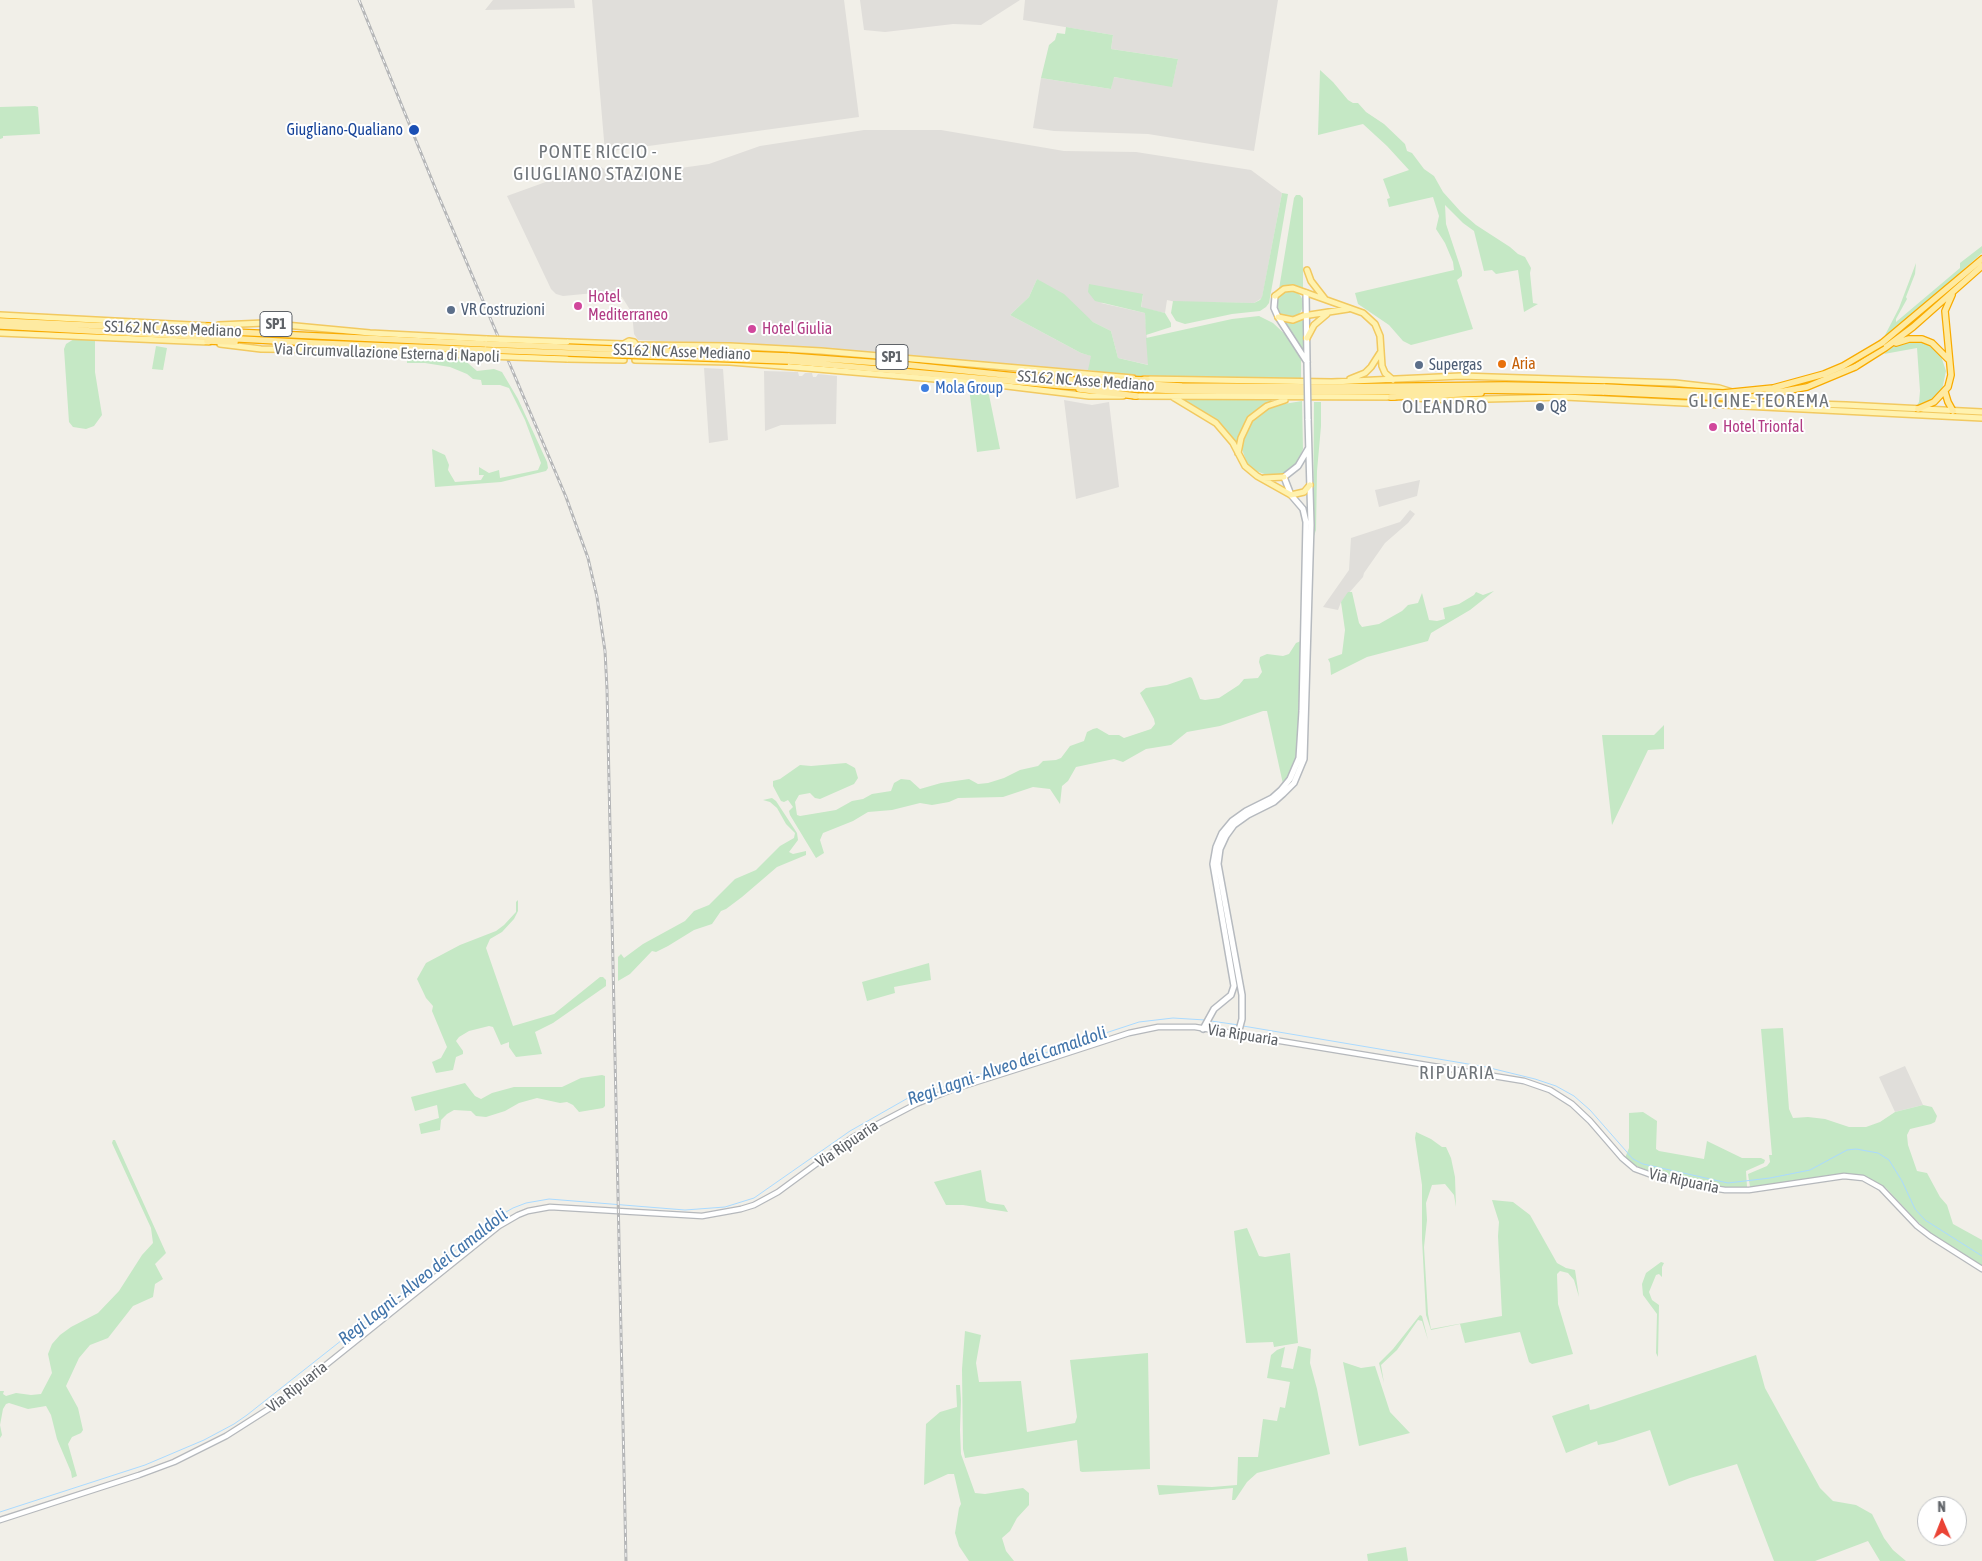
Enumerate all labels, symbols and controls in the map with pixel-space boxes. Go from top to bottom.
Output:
place label: Giugliano-Qualiano [286,120,403,140]
marker: Giugliano-Qualiano [407,123,421,137]
district label: PONTE RICCIO - GIUGLIANO STAZIONE [511,141,685,185]
place label: Hotel Mediterraneo [588,287,668,325]
place label: VR Costruzioni [461,300,545,320]
marker: Hotel Mediterraneo [572,300,584,312]
marker: VR Costruzioni [445,304,457,316]
road number: SP1 [260,312,292,336]
street label: SS162 NC Asse Mediano [104,317,242,341]
place label: Hotel Giulia [762,319,832,339]
marker: Hotel Giulia [746,323,758,335]
street label: Via Circumvallazione Esterna di Napoli [274,339,500,367]
street label: SS162 NC Asse Mediano [613,340,751,364]
road number: SP1 [876,344,908,370]
place label: Aria [1512,354,1536,374]
place label: Supergas [1429,355,1482,375]
marker: Aria [1496,358,1508,370]
marker: Supergas [1413,359,1425,371]
street label: SS162 NC Asse Mediano [1017,367,1155,395]
place label: Mola Group [935,378,1003,398]
marker: Mola Group [919,382,931,394]
district label: GLICINE-TEOREMA [1687,390,1831,412]
district label: OLEANDRO [1401,396,1489,418]
place label: Q8 [1550,397,1567,417]
marker: Q8 [1534,401,1546,413]
place label: Hotel Trionfal [1723,417,1804,437]
marker: Hotel Trionfal [1707,421,1719,433]
street label: Via Ripuaria [1206,1020,1280,1050]
water label: Regi Lagni - Alveo dei Camaldoli [905,1022,1109,1110]
district label: RIPUARIA [1418,1062,1496,1084]
street label: Via Ripuaria [812,1116,882,1172]
street label: Via Ripuaria [1647,1164,1721,1198]
water label: Regi Lagni - Alveo dei Camaldoli [334,1204,512,1350]
street label: Via Ripuaria [263,1357,331,1417]
north arrow [1917,1496,1967,1546]
text: N [1937,1499,1946,1515]

